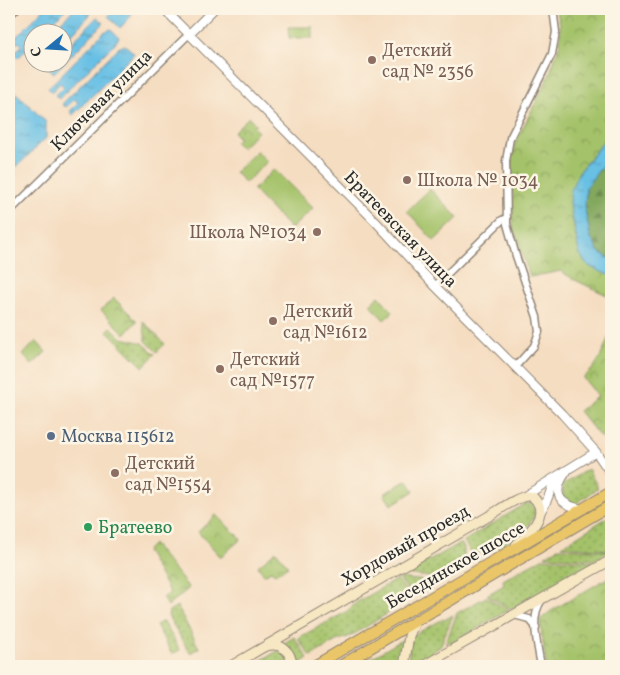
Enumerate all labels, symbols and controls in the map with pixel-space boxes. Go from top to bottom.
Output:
north arrow [22,22,72,72]
place label: Детский сад № 2356 [382,39,474,85]
text: С [27,44,47,59]
street label: Ключевая улица [46,45,158,157]
marker: Детский сад № 2356 [366,54,378,66]
street label: Братеевская улица [337,166,462,294]
place label: Школа № 1034 [417,169,538,194]
marker: Школа № 1034 [401,174,413,186]
place label: Школа №1034 [189,221,307,246]
marker: Школа №1034 [311,226,323,238]
place label: Детский сад №1612 [283,300,368,346]
marker: Детский сад №1612 [267,315,279,327]
place label: Детский сад №1577 [230,348,315,394]
marker: Детский сад №1577 [214,363,226,375]
place label: Москва 115612 [61,425,175,450]
marker: Москва 115612 [45,430,57,442]
place label: Детский сад №1554 [125,452,212,498]
marker: Детский сад №1554 [109,467,121,479]
street label: Хордовый проезд [337,499,474,593]
place label: Братеево [98,516,172,541]
street label: Бесединское шоссе [382,516,530,616]
marker: Братеево [82,521,94,533]

